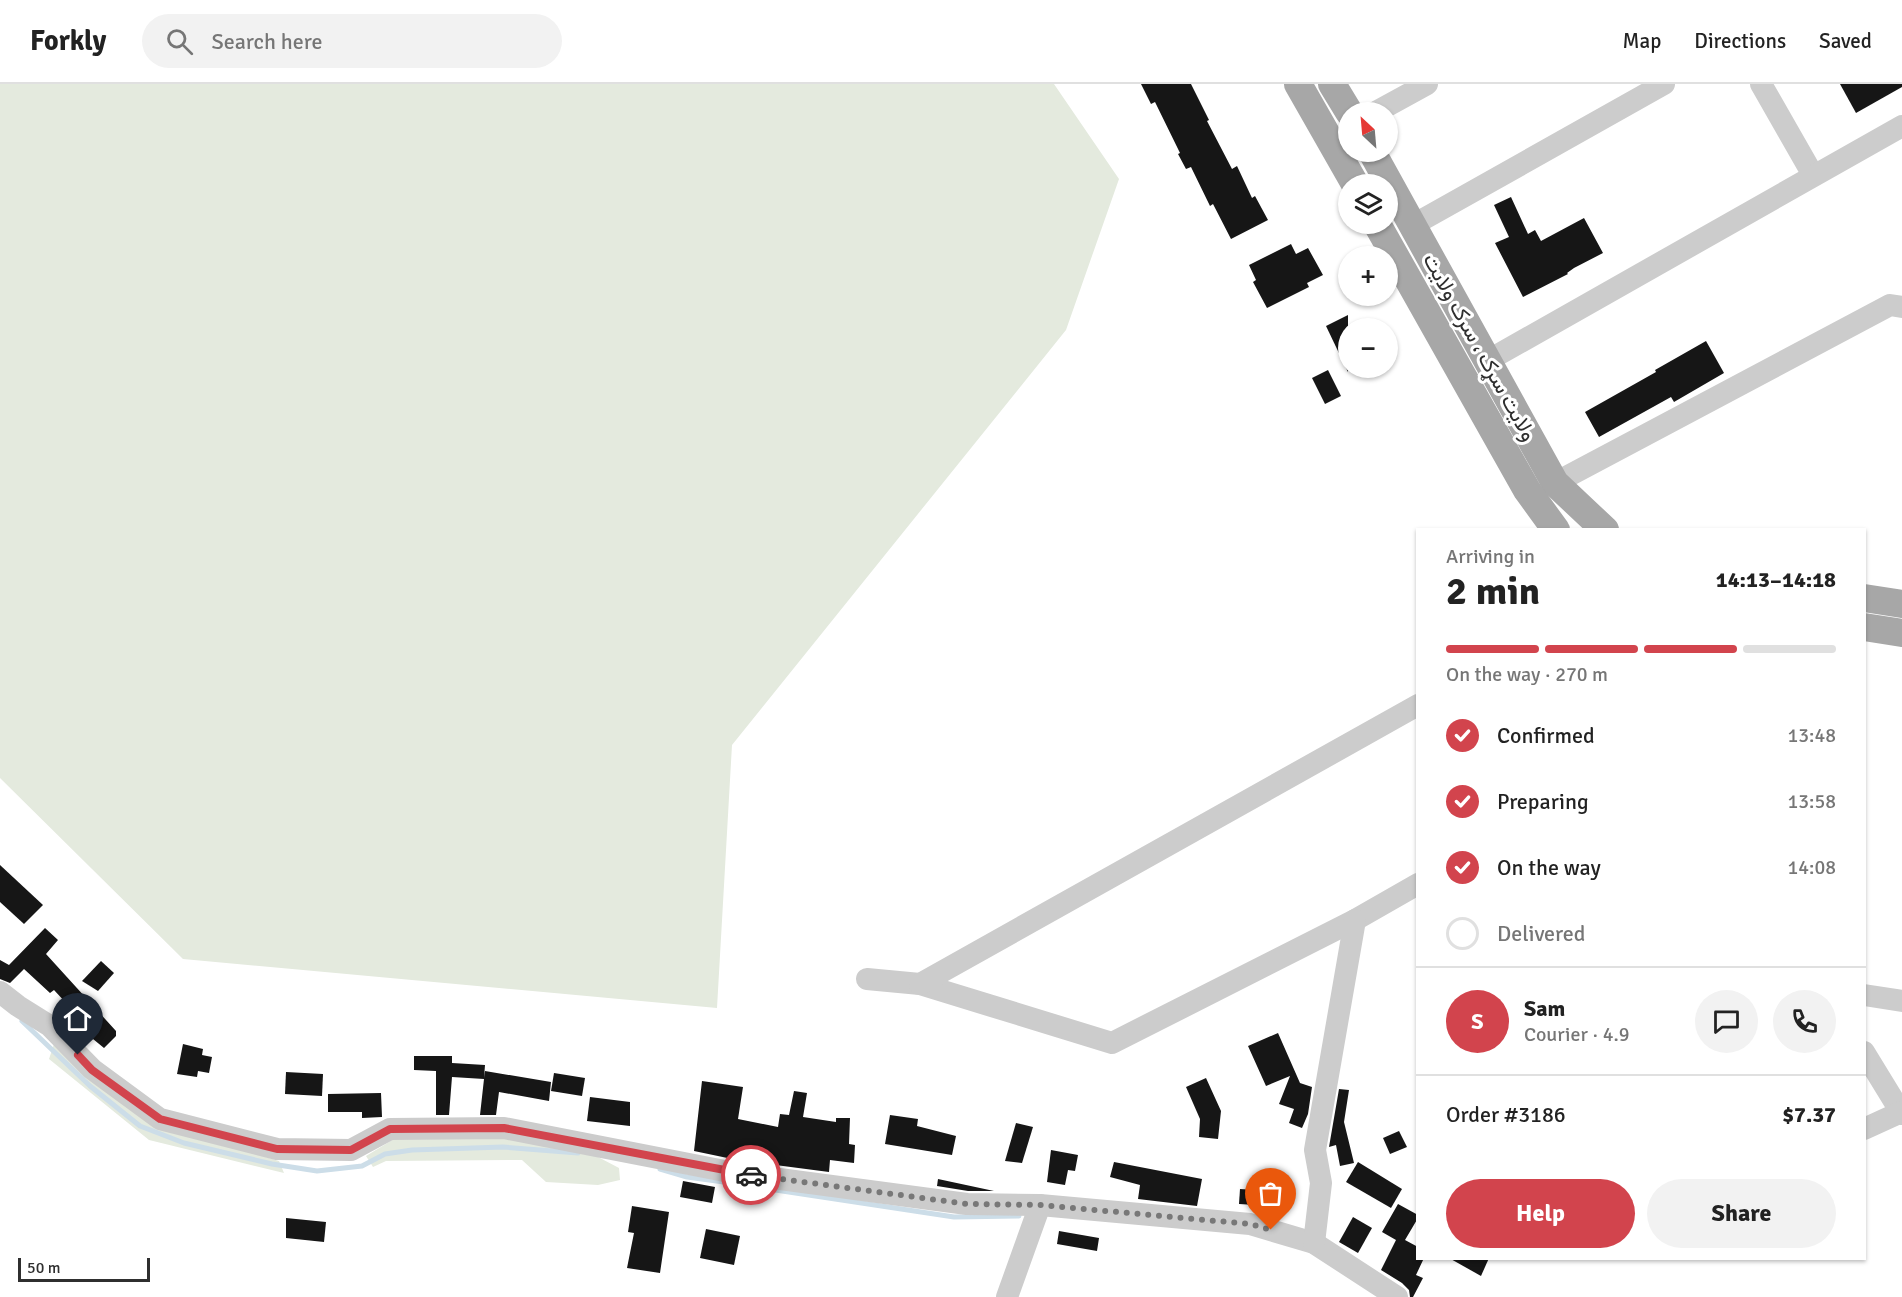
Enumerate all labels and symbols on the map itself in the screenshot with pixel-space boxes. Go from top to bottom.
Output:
north arrow [1338,102,1398,162]
street label: ولایت سړک ، سرک ولایت [1416,248,1543,446]
pin [52,993,103,1055]
courier [721,1145,781,1205]
pin [1245,1168,1296,1230]
scale bar [18,1255,150,1282]

